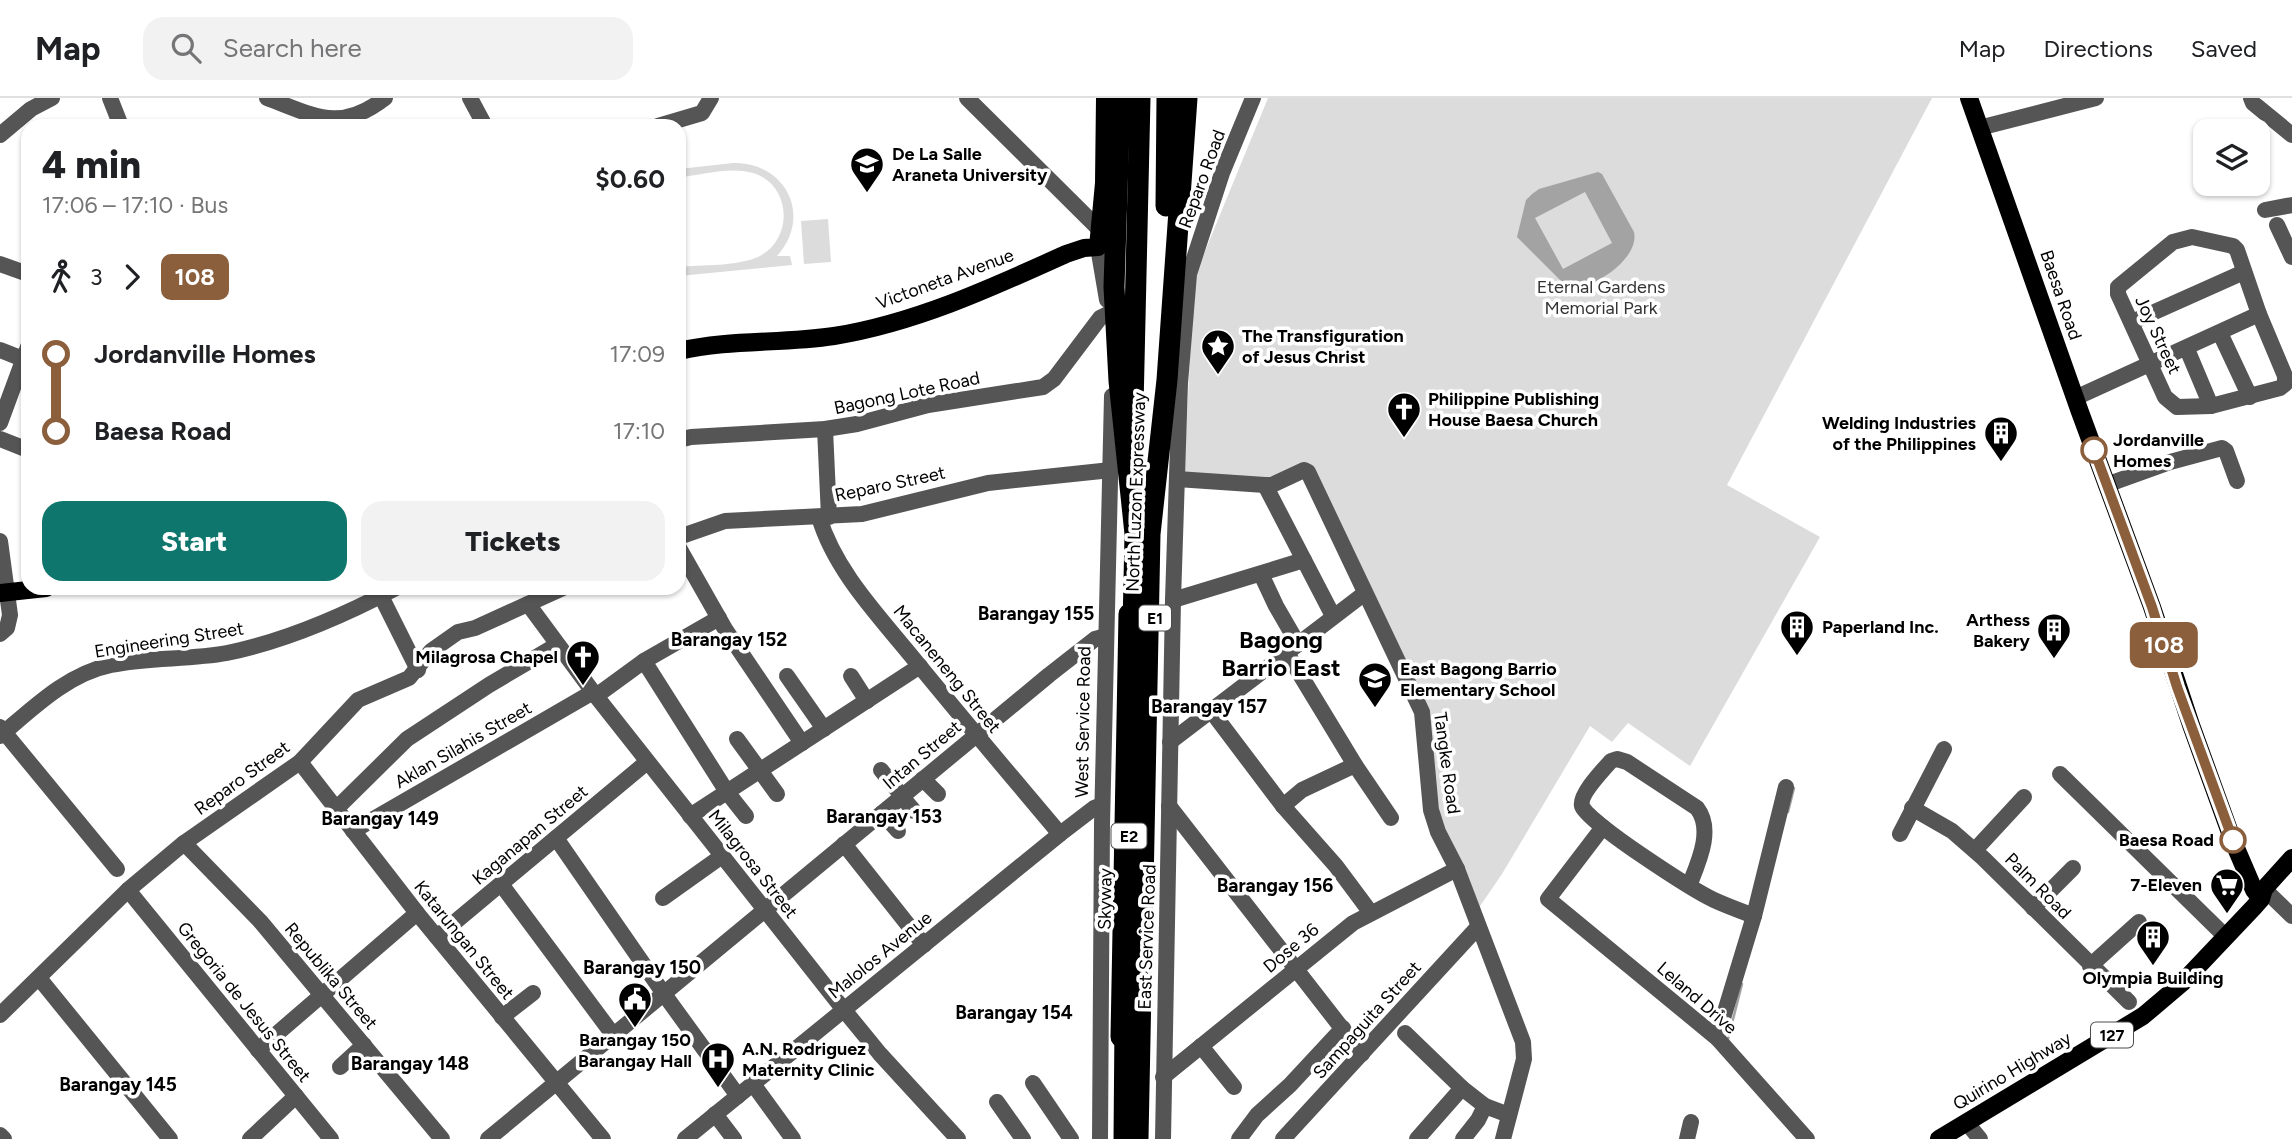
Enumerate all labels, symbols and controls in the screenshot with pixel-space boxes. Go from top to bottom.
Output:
search box [143,17,633,80]
text: Map [35,29,101,68]
icon: search [167,29,205,67]
text: Search here [223,32,362,64]
text: Map [1959,34,2005,63]
text: Directions [2043,34,2153,63]
text: Saved [2191,34,2257,63]
map controls [2193,119,2270,196]
button: layers [2193,119,2270,196]
street label: Reparo Road [1174,127,1230,231]
text: 4 min [42,142,141,188]
place label: De La Salle Araneta University [892,143,1048,186]
school or university icon: De La Salle Araneta University [848,145,886,194]
text: $0.60 [595,163,665,195]
text: 17:06 – 17:10 · Bus [42,191,228,219]
street label: Victoneta Avenue [873,244,1017,314]
street label: Baesa Road [2035,247,2087,343]
icon: walk [42,258,80,296]
icon: forward [113,258,151,296]
text: 108 [175,262,215,291]
text: 3 [90,263,103,291]
park label: Eternal Gardens Memorial Park [1537,276,1665,319]
street label: Joy Street [2130,292,2186,378]
place label: The Transfiguration of Jesus Christ [1242,325,1404,368]
place icon: The Transfiguration of Jesus Christ [1199,327,1237,376]
text: Jordanville Homes [94,338,316,370]
text: 17:09 [610,340,665,368]
street label: Bagong Lote Road [832,367,982,419]
place label: Philippine Publishing House Baesa Church [1428,388,1599,431]
church icon: Philippine Publishing House Baesa Church [1385,390,1423,439]
street label: North Luzon Expressway [1122,391,1150,592]
place label: Welding Industries of the Philippines [1822,412,1977,455]
building icon: Welding Industries of the Philippines [1982,414,2020,463]
text: Baesa Road [94,415,232,447]
text: 17:10 [613,417,665,445]
place label: Jordanville Homes [2113,429,2204,472]
marker: Jordanville Homes [2081,437,2107,463]
street label: Reparo Street [833,462,947,506]
button: Start [42,501,347,581]
button: Tickets [361,501,665,581]
street label: Macaneneng Street [889,600,1006,738]
district label: Barangay 155 [978,602,1094,625]
road number: E1 [1139,606,1171,631]
building icon: Paperland Inc. [1778,608,1816,657]
place label: Arthess Bakery [1966,609,2031,652]
building icon: Arthess Bakery [2035,611,2073,660]
place label: Paperland Inc. [1822,616,1939,638]
street label: Engineering Street [93,617,245,663]
line badge: 108 [2124,622,2204,668]
district label: Bagong Barrio East [1221,625,1341,682]
district label: Barangay 152 [671,628,787,651]
text: 108 [2144,630,2184,659]
church icon: Milagrosa Chapel [564,638,602,687]
place label: Milagrosa Chapel [415,646,558,668]
street label: West Service Road [1071,646,1095,798]
place label: East Bagong Barrio Elementary School [1400,658,1557,701]
school or university icon: East Bagong Barrio Elementary School [1356,660,1394,709]
district label: Barangay 157 [1151,695,1267,718]
street label: Aklan Silahis Street [391,697,536,793]
street label: Tangke Road [1429,711,1465,815]
street label: Intan Street [878,716,966,794]
street label: Reparo Street [190,736,294,820]
street label: Kaganapan Street [468,780,592,890]
street label: Milagrosa Street [704,805,802,923]
district label: Barangay 153 [826,805,942,828]
district label: Barangay 149 [321,807,439,830]
road number: E2 [1112,824,1146,848]
marker: Baesa Road [2220,827,2246,853]
place label: Baesa Road [2119,829,2214,851]
street label: Palm Road [2000,848,2076,924]
street label: East Service Road [1133,864,1161,1010]
supermarket icon: 7-Eleven [2208,866,2246,915]
street label: Skyway [1093,867,1117,930]
district label: Barangay 156 [1217,874,1333,897]
place label: 7-Eleven [2130,874,2202,896]
street label: Katarungan Street [409,876,519,1004]
street label: Malolos Avenue [824,906,936,1003]
street label: Gregoria de Jesus Street [172,917,316,1087]
street label: Republika Street [280,918,382,1034]
building icon: Olympia Building [2134,918,2172,967]
street label: Dose 36 [1259,919,1323,977]
district label: Barangay 150 [583,956,701,979]
street label: Sampaguita Street [1308,956,1426,1083]
street label: Leland Drive [1652,957,1742,1039]
place label: Olympia Building [2083,967,2223,989]
public building icon: Barangay 150 Barangay Hall [616,980,654,1029]
district label: Barangay 154 [955,1001,1073,1024]
road number: 127 [2091,1023,2133,1048]
street label: Quirino Highway [1949,1027,2076,1115]
place label: Barangay 150 Barangay Hall [578,1029,692,1072]
place label: A.N. Rodriguez Maternity Clinic [742,1038,875,1081]
hospital icon: A.N. Rodriguez Maternity Clinic [699,1040,737,1089]
district label: Barangay 148 [351,1052,469,1075]
district label: Barangay 145 [59,1073,177,1096]

